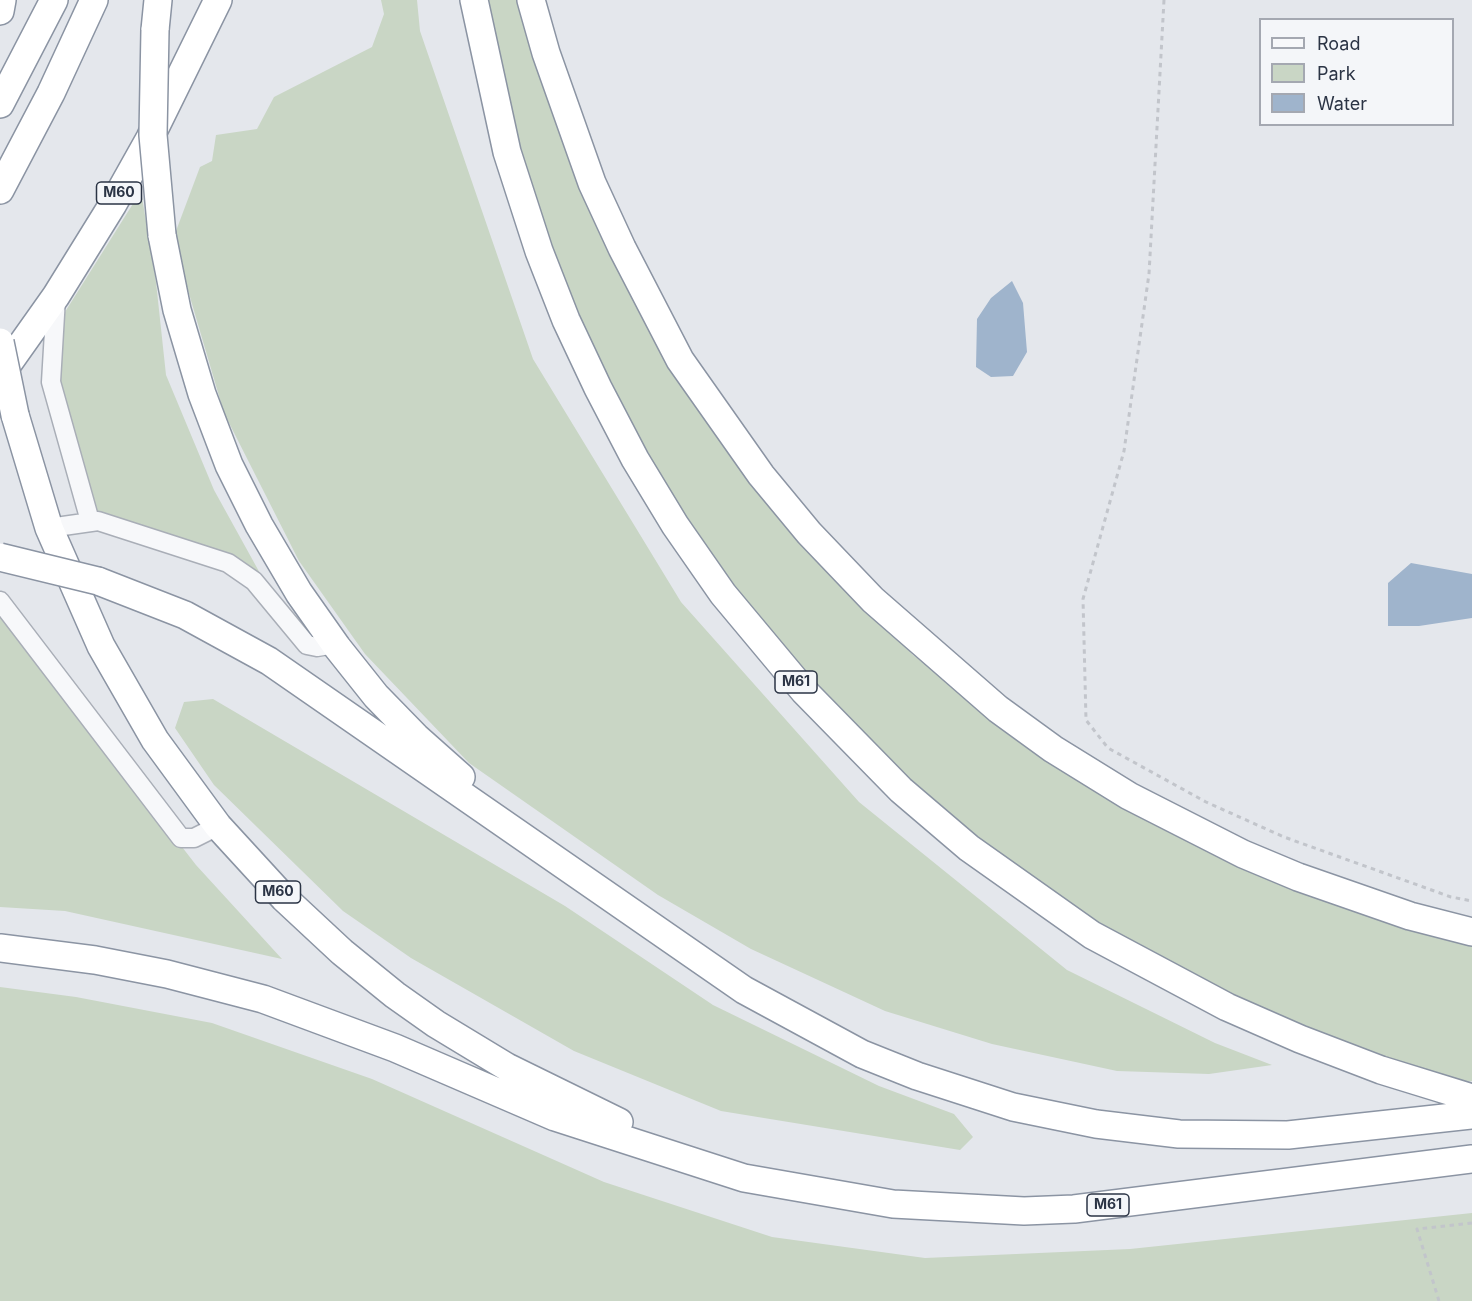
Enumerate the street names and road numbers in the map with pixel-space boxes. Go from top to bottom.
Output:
road number: M60 [96,182,142,204]
road number: M61 [775,671,817,693]
road number: M60 [256,881,300,903]
road number: M61 [1087,1194,1129,1216]

